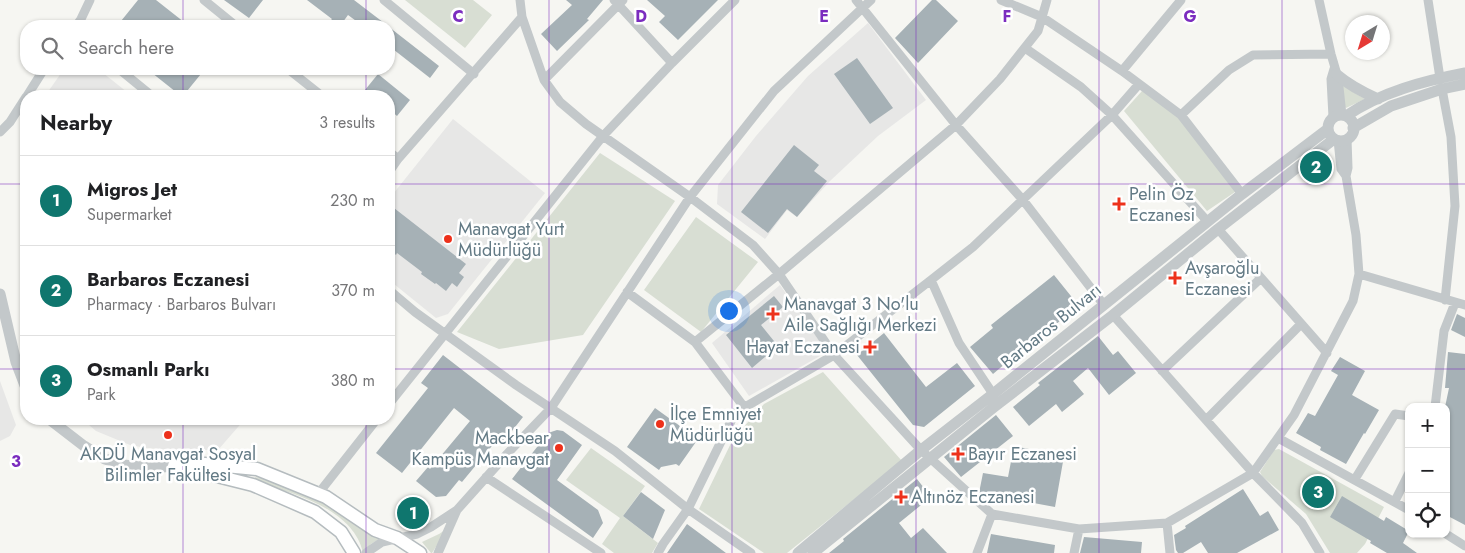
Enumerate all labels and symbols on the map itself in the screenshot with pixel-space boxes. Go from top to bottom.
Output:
text: C [452,5,464,28]
text: D [635,5,647,28]
text: E [819,5,829,28]
text: F [1003,5,1011,28]
text: G [1183,5,1197,28]
north arrow [1345,15,1390,60]
pin: 2 [1300,148,1332,186]
place label: Pelin Öz Eczanesi [1129,181,1195,228]
marker: Pelin Öz Eczanesi [1113,198,1125,210]
place label: Manavgat Yurt Müdürlüğü [458,216,565,263]
marker: Manavgat Yurt Müdürlüğü [442,233,454,245]
place label: Avşaroğlu Eczanesi [1185,255,1259,302]
marker: Avşaroğlu Eczanesi [1169,272,1181,284]
street label: Barbaros Bulvarı [995,277,1107,375]
place label: Manavgat 3 No'lu Aile Sağlığı Merkezi [784,291,937,338]
your location [716,298,742,324]
marker: Manavgat 3 No'lu Aile Sağlığı Merkezi [766,307,780,321]
place label: Hayat Eczanesi [746,334,860,360]
marker: Hayat Eczanesi [864,341,876,353]
place label: İlçe Emniyet Müdürlüğü [670,401,762,448]
marker: İlçe Emniyet Müdürlüğü [654,418,666,430]
place label: Mackbear Kampüs Manavgat [412,425,550,472]
marker: AKDÜ Manavgat Sosyal Bilimler Fakültesi [162,429,174,441]
place label: AKDÜ Manavgat Sosyal Bilimler Fakültesi [80,441,256,488]
place label: Bayır Eczanesi [968,441,1077,467]
marker: Mackbear Kampüs Manavgat [553,442,565,454]
marker: Bayır Eczanesi [952,448,964,460]
text: 3 [11,450,21,473]
pin: 3 [1302,473,1334,511]
place label: Altınöz Eczanesi [911,484,1035,510]
marker: Altınöz Eczanesi [895,491,907,503]
pin: 1 [397,494,429,532]

